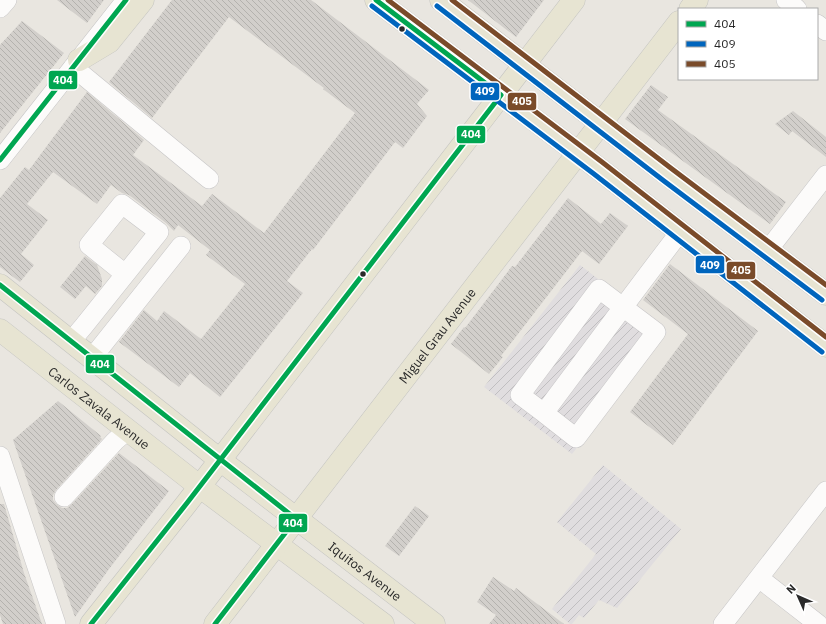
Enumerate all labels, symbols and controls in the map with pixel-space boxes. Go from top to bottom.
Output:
legend [678,8,818,80]
text: 404 [714,16,736,31]
unlabelled marker [397,24,407,34]
text: 409 [714,36,736,51]
text: 405 [714,56,736,71]
line badge: 404 [48,70,78,90]
text: 404 [53,73,73,87]
line badge: 409 [470,82,500,101]
text: 409 [475,84,495,98]
line badge: 405 [507,92,537,111]
text: 405 [512,94,532,108]
line badge: 404 [456,125,486,144]
text: 404 [461,127,481,141]
line badge: 409 [695,255,725,274]
text: 409 [700,258,720,272]
line badge: 405 [726,261,756,280]
text: 405 [731,263,751,277]
unlabelled marker [358,269,368,279]
street label: Miguel Grau Avenue [395,284,479,387]
line badge: 404 [85,354,115,374]
text: 404 [90,357,110,371]
street label: Carlos Zavala Avenue [45,363,153,453]
line badge: 404 [278,513,308,533]
text: 404 [283,516,303,530]
street label: Iquitos Avenue [325,538,405,605]
north arrow [778,576,818,616]
text: N [783,581,799,597]

